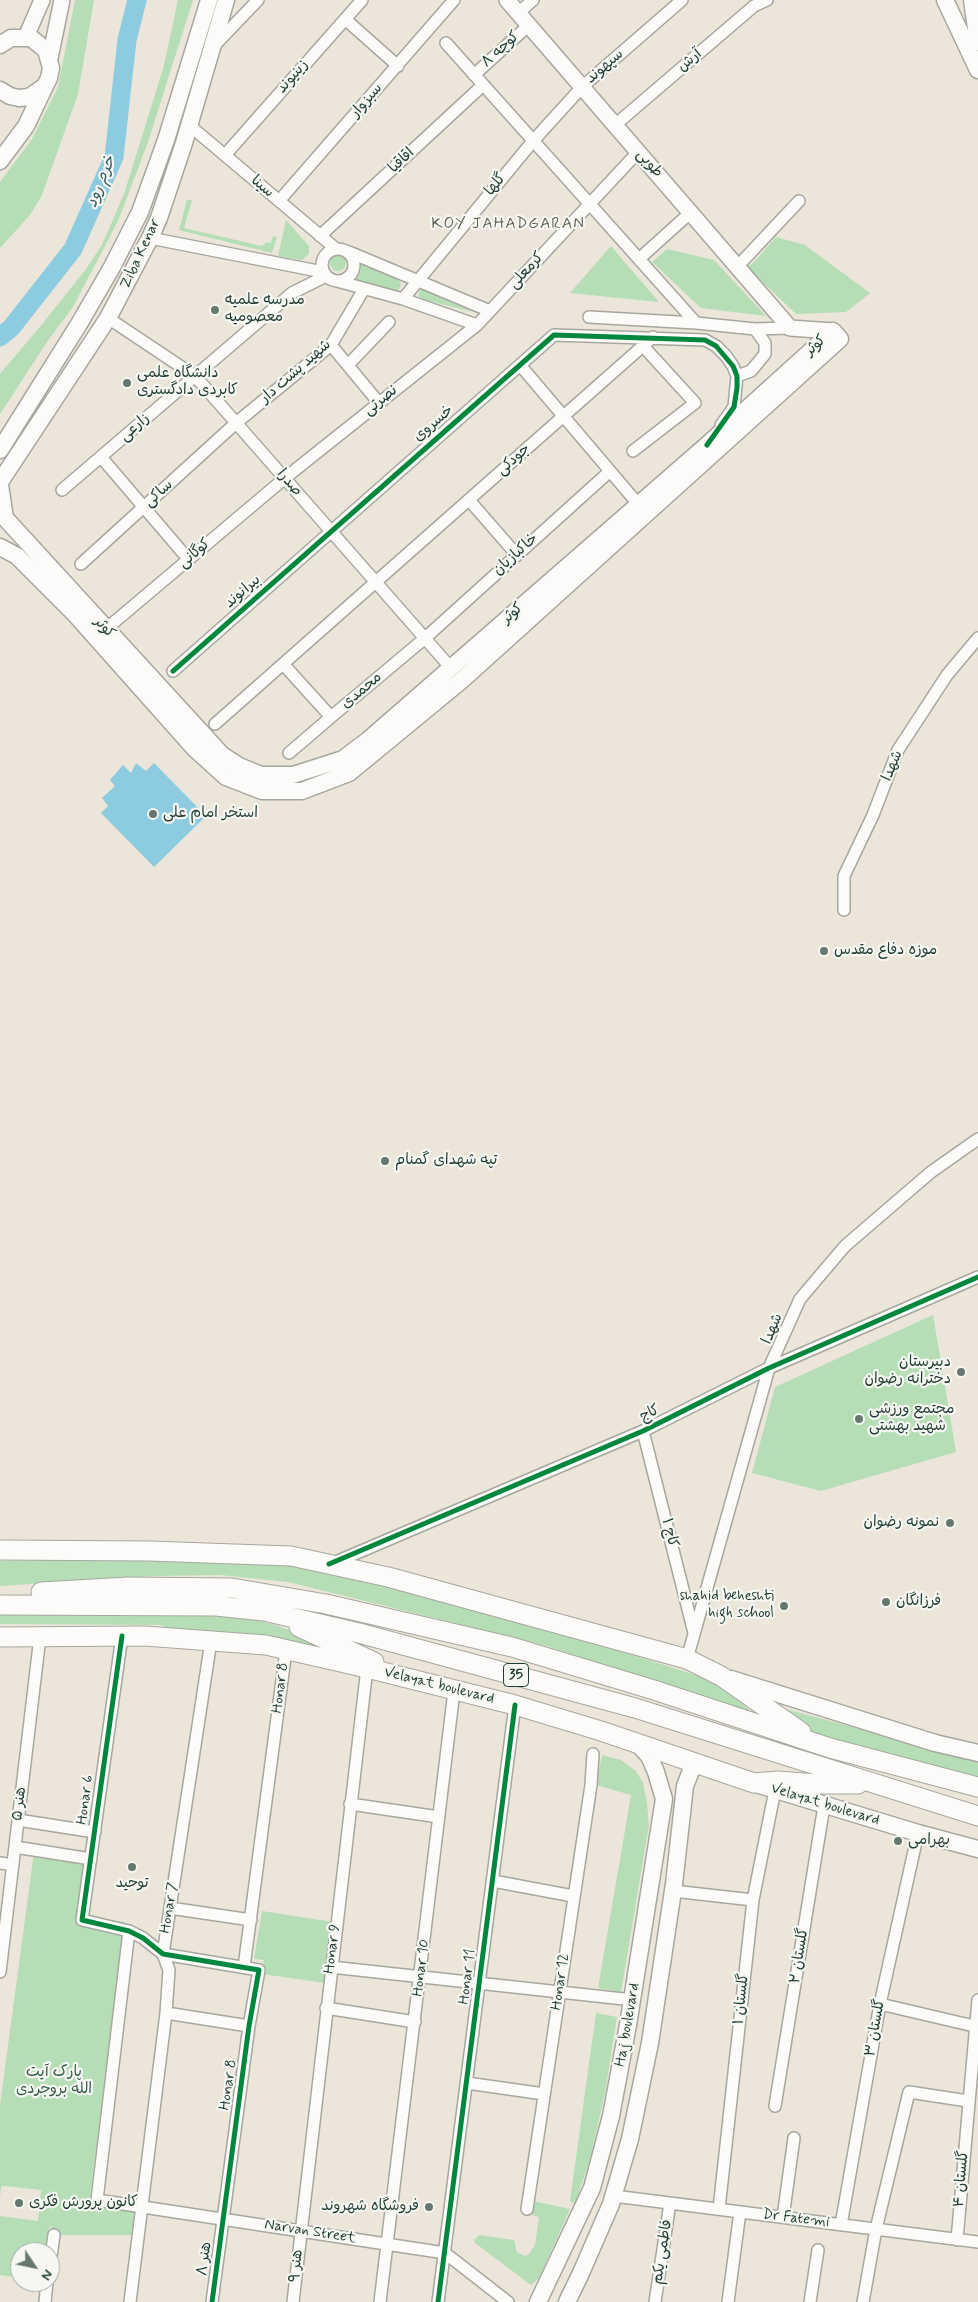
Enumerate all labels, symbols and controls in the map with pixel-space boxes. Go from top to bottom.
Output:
street label: کوچه ۸ [478,28,524,72]
street label: سپهوند [582,46,628,88]
street label: آرش [674,46,706,76]
street label: زینیوند [273,56,313,98]
street label: سبزوار [347,80,387,122]
street label: اقاقیا [385,145,419,177]
street label: طوبی [632,146,666,182]
water label: خرم رود [83,153,121,211]
street label: گلها [481,170,511,200]
street label: سینا [247,172,277,202]
district label: KOY JAHADGARAN [431,215,585,235]
street label: Ziba Kenar [117,216,165,292]
street label: کرمعلی [506,249,548,293]
place label: مدرسه علمیه معصومیه [225,292,305,327]
marker: مدرسه علمیه معصومیه [209,304,221,316]
street label: کوثر [801,332,831,360]
street label: شهید پشت دار [257,336,335,408]
place label: دانشگاه علمی کابردی دادگستری [137,365,238,400]
marker: دانشگاه علمی کابردی دادگستری [121,377,133,389]
street label: نصرتی [360,382,402,420]
street label: خسروی [410,402,458,446]
street label: زارعی [116,410,154,446]
street label: جودکی [493,440,535,480]
street label: صدرا [272,466,306,500]
street label: ساکی [141,476,177,512]
street label: خاکبازیان [490,530,542,580]
street label: کوگانی [175,535,215,573]
street label: بیرانوند [221,571,265,613]
street label: کوثر [498,600,528,628]
street label: کوثر [90,613,118,643]
street label: محمدی [338,669,386,713]
street label: شهدا [879,748,907,784]
place label: استخر امام علی [163,805,258,823]
marker: استخر امام علی [147,808,159,820]
place label: موزه دفاع مقدس [834,942,937,960]
marker: موزه دفاع مقدس [818,945,830,957]
place label: تپه شهدای گمنام [395,1152,497,1170]
marker: تپه شهدای گمنام [379,1155,391,1167]
street label: شهدا [759,1311,787,1347]
place label: دبیرستان دخترانه رضوان [864,1354,951,1389]
marker: دبیرستان دخترانه رضوان [955,1366,967,1378]
place label: مجتمع ورزشی شهید بهشتی [869,1401,954,1436]
street label: کاج [637,1402,663,1426]
marker: مجتمع ورزشی شهید بهشتی [853,1413,865,1425]
place label: نمونه رضوان [863,1514,940,1532]
street label: کاج ۱ [657,1517,681,1549]
marker: نمونه رضوان [944,1517,956,1529]
place label: shahid beheshti high school [680,1588,774,1623]
place label: فرزانگان [896,1593,941,1611]
marker: فرزانگان [880,1596,892,1608]
marker: shahid beheshti high school [778,1600,790,1612]
street label: Honar 8 [269,1662,293,1714]
street label: Velayat boulevard [382,1664,496,1708]
road number: 35 [504,1664,528,1686]
street label: Honar 6 [74,1774,98,1826]
street label: Velayat boulevard [768,1780,882,1830]
street label: هنر ۵ [9,1786,31,1822]
place label: بهرامی [908,1832,950,1850]
marker: بهرامی [892,1835,904,1847]
marker: توحید [126,1861,138,1873]
place label: توحید [115,1875,149,1893]
street label: Honar 7 [157,1881,183,1935]
street label: Honar 9 [321,1923,345,1975]
street label: گلستان ۲ [787,1927,813,1985]
street label: Honar 10 [410,1938,434,1998]
street label: Honar 11 [456,1948,480,2006]
street label: Honar 12 [548,1952,574,2012]
street label: گلستان ۱ [730,1972,754,2026]
street label: Haj boulevard [612,1982,644,2068]
street label: گلستان ۳ [862,1998,890,2058]
street label: Honar 8 [217,2058,241,2112]
park label: پارک آیت الله بروجردی [16,2064,92,2099]
street label: گلستان ۴ [951,2150,973,2208]
place label: کانون پرورش فکری [29,2194,138,2212]
marker: کانون پرورش فکری [13,2197,25,2209]
place label: فروشگاه شهروند [321,2198,419,2216]
marker: فروشگاه شهروند [423,2201,435,2213]
street label: Dr Fatemi [762,2206,830,2232]
street label: Narvan Street [263,2216,357,2248]
street label: فاطمی یکم [649,2218,677,2286]
street label: هنر ۸ [194,2241,216,2277]
north arrow [10,2242,60,2292]
street label: هنر ۹ [286,2249,308,2283]
text: N [37,2266,57,2284]

